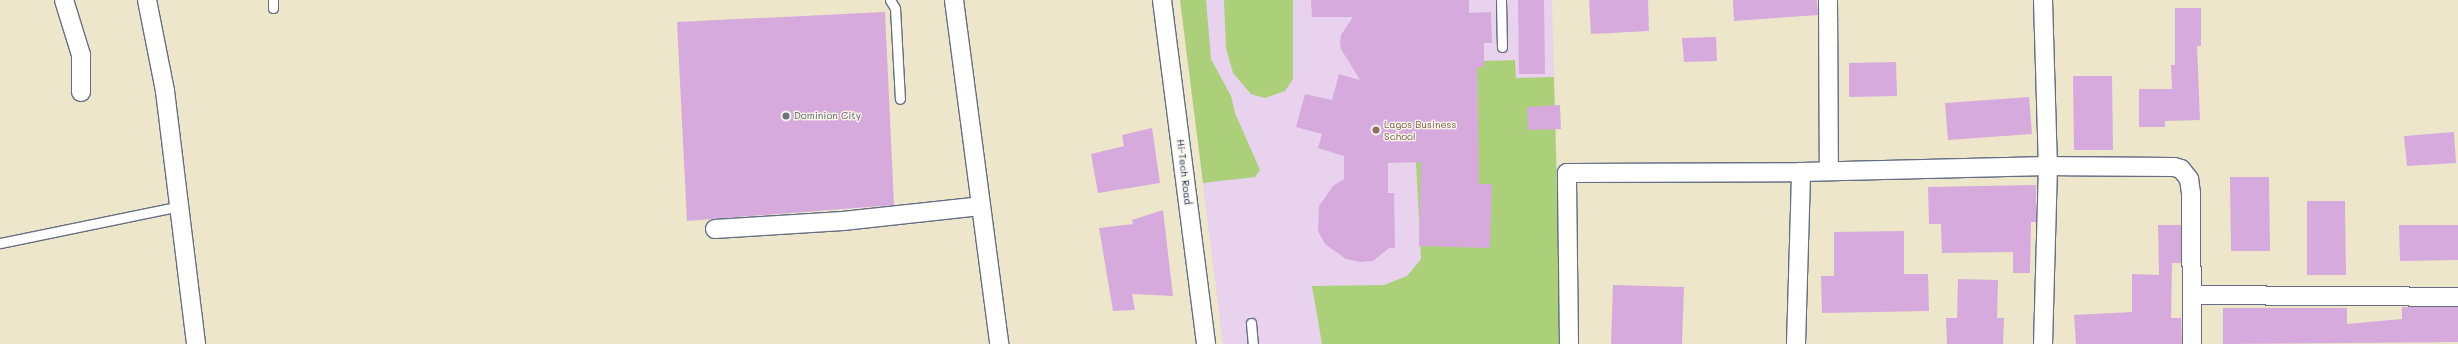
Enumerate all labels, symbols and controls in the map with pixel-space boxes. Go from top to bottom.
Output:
place label: Dominion City [794,110,861,122]
marker: Dominion City [781,111,791,121]
place label: Lagos Business School [1384,118,1456,142]
marker: Lagos Business School [1371,125,1381,135]
street label: Hi-Tech Road [1174,139,1194,205]

